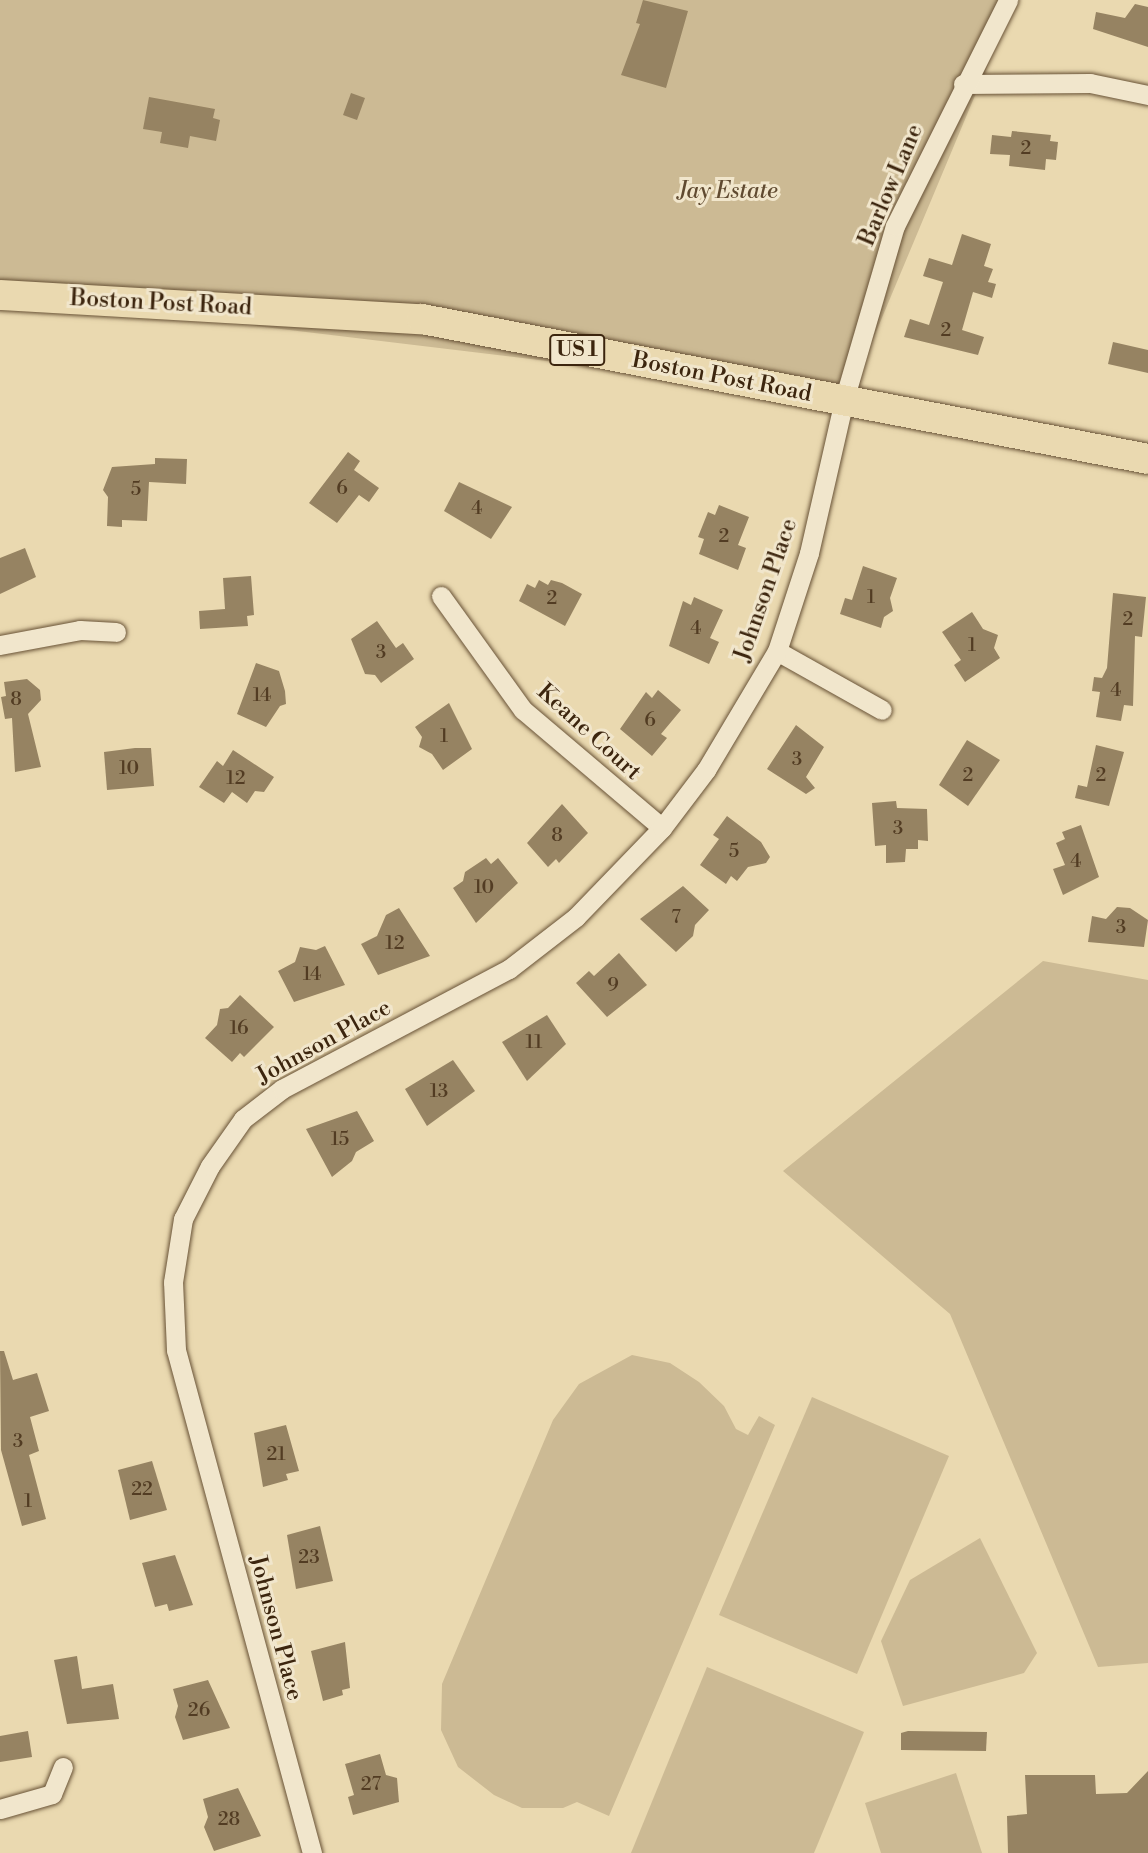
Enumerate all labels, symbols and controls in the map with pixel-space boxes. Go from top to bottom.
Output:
street label: Barlow Lane [853,120,929,250]
house number: 2 [1021,138,1031,160]
park label: Jay Estate [678,177,778,205]
street label: Boston Post Road [69,284,253,322]
house number: 2 [941,320,951,342]
road number: US 1 [549,332,605,368]
street label: Boston Post Road [630,346,814,408]
house number: 6 [336,478,348,500]
house number: 5 [131,479,141,501]
house number: 4 [471,498,483,520]
street label: Johnson Place [729,515,803,665]
house number: 2 [719,526,729,548]
house number: 1 [867,587,875,609]
house number: 2 [547,588,557,610]
house number: 2 [1123,609,1133,631]
house number: 4 [690,618,702,640]
house number: 1 [968,635,976,657]
house number: 3 [376,642,386,664]
street label: Keane Court [531,678,647,786]
house number: 4 [1110,680,1122,702]
house number: 14 [253,685,271,707]
house number: 8 [10,689,22,711]
house number: 6 [644,710,656,732]
house number: 1 [440,726,448,748]
house number: 3 [792,749,802,771]
house number: 10 [119,758,139,780]
house number: 2 [963,765,973,787]
house number: 2 [1096,765,1106,787]
house number: 12 [226,768,246,790]
house number: 3 [893,818,903,840]
house number: 8 [551,825,563,847]
house number: 5 [729,841,739,863]
house number: 4 [1070,851,1082,873]
house number: 10 [474,877,494,899]
house number: 7 [671,907,681,929]
house number: 3 [1116,917,1126,939]
house number: 12 [385,933,405,955]
house number: 14 [303,964,321,986]
house number: 9 [607,975,619,997]
street label: Johnson Place [252,994,396,1090]
house number: 16 [229,1018,249,1040]
house number: 11 [526,1032,542,1054]
house number: 13 [430,1081,448,1103]
house number: 15 [331,1129,349,1151]
house number: 3 [13,1431,23,1453]
house number: 21 [266,1444,286,1466]
house number: 22 [131,1479,153,1501]
house number: 1 [24,1491,32,1513]
house number: 23 [298,1547,320,1569]
street label: Johnson Place [243,1552,309,1704]
house number: 26 [188,1700,210,1722]
house number: 27 [361,1774,381,1796]
house number: 28 [218,1809,240,1831]

